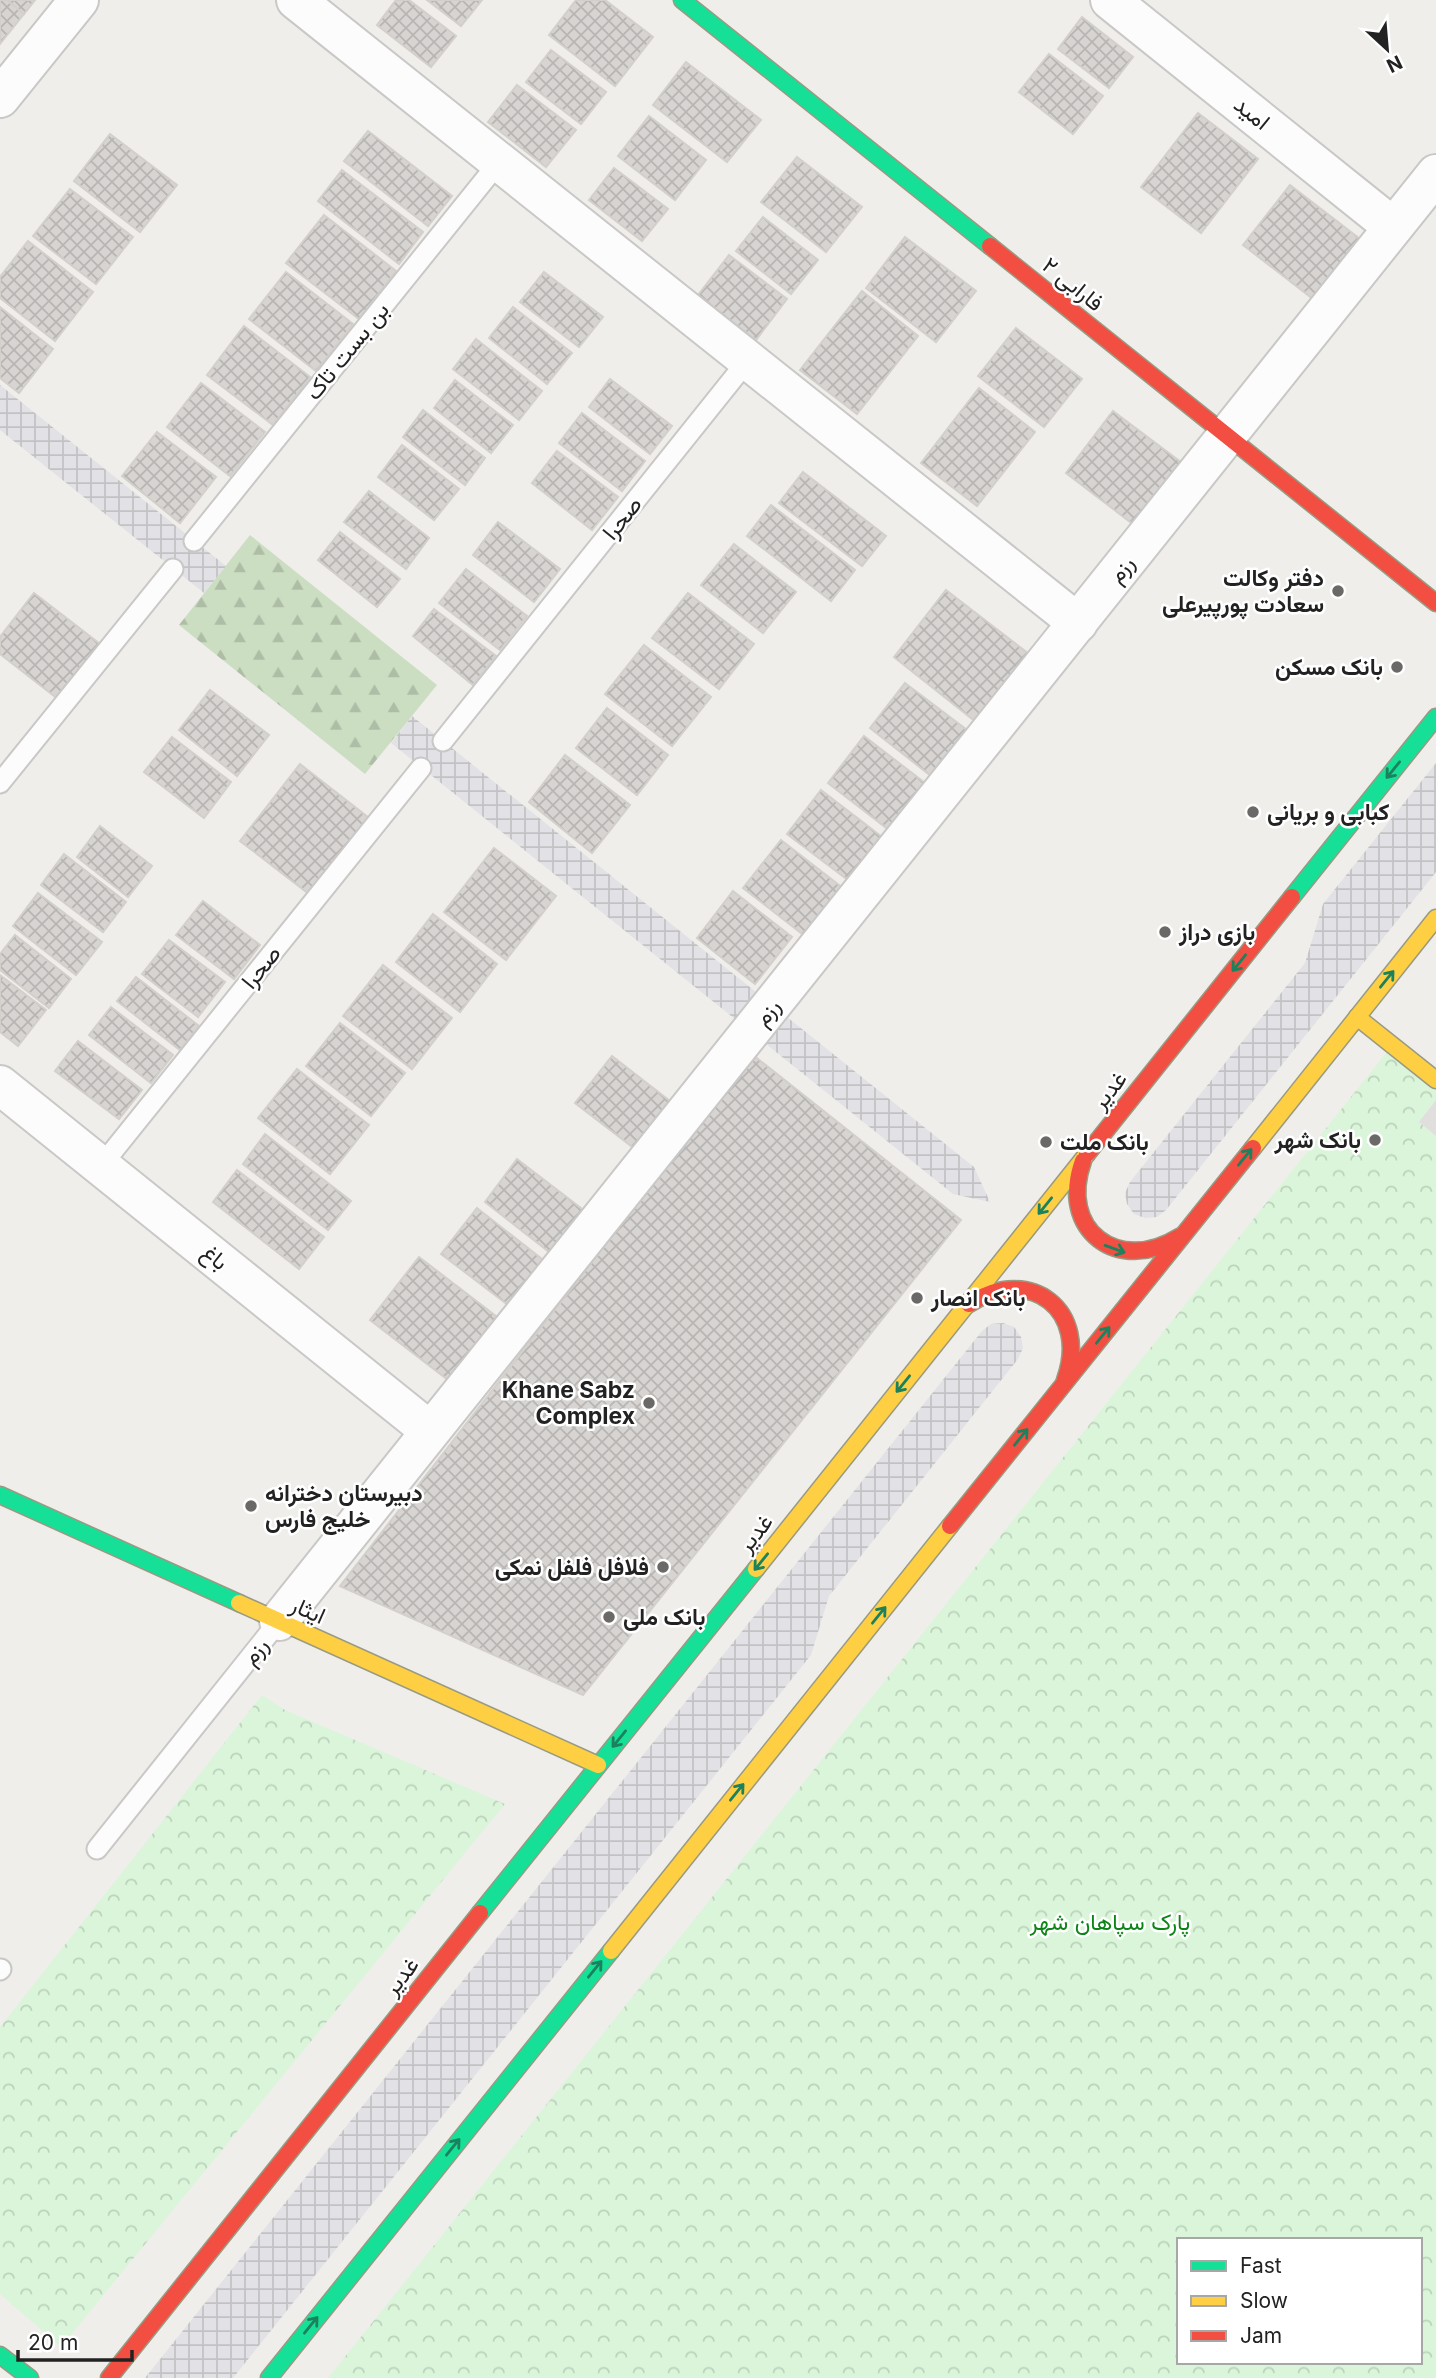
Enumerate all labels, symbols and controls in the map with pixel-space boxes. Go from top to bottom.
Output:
north arrow [1352,14,1422,84]
text: N [1383,50,1406,77]
street label: امید [1228,90,1276,136]
street label: فارابی ۲ [1036,251,1109,318]
street label: بن بست تاک [299,296,395,406]
street label: صحرا [596,491,649,546]
street label: رزم [1102,550,1141,589]
place label: دفتر وکالت سعادت پورپیرعلی [1162,564,1324,620]
marker: دفتر وکالت سعادت پورپیرعلی [1330,583,1346,599]
place label: بانک مسکن [1275,653,1383,681]
marker: بانک مسکن [1389,659,1405,675]
one-way arrow [1386,761,1401,779]
place label: کبابی و بریانی [1267,798,1389,827]
marker: کبابی و بریانی [1245,804,1261,820]
place label: بازی دراز [1178,918,1255,947]
marker: بازی دراز [1157,924,1173,940]
street label: صحرا [235,940,288,995]
one-way arrow [1232,953,1247,972]
one-way arrow [1379,970,1394,989]
street label: رزم [748,993,787,1032]
street label: غدیر [1085,1065,1134,1116]
place label: بانک شهر [1274,1126,1361,1155]
place label: بانک ملت [1060,1128,1149,1156]
marker: بانک شهر [1367,1132,1383,1148]
marker: بانک ملت [1038,1134,1054,1150]
one-way arrow [1237,1148,1253,1166]
one-way arrow [1037,1197,1053,1215]
street label: باغ [195,1238,234,1278]
one-way arrow [1104,1244,1125,1256]
place label: بانک انصار [930,1284,1026,1313]
marker: بانک انصار [909,1290,925,1306]
one-way arrow [1096,1326,1111,1344]
one-way arrow [895,1375,911,1393]
place label: Khane Sabz Complex [502,1376,635,1430]
marker: Khane Sabz Complex [641,1395,657,1411]
one-way arrow [1013,1429,1029,1447]
place label: دبیرستان دخترانه خلیج فارس [265,1479,423,1535]
marker: دبیرستان دخترانه خلیج فارس [243,1498,259,1514]
street label: غدیر [731,1508,780,1559]
one-way arrow [753,1552,769,1570]
place label: فلافل فلفل نمکی [495,1553,649,1581]
marker: فلافل فلفل نمکی [655,1559,671,1575]
street label: ایثار [285,1590,330,1631]
place label: بانک ملی [623,1603,705,1631]
one-way arrow [871,1606,886,1625]
marker: بانک ملی [601,1609,617,1625]
street label: رزم [236,1632,275,1671]
one-way arrow [611,1730,626,1748]
one-way arrow [730,1783,745,1801]
park label: پارک سپاهان شهر [1029,1908,1190,1938]
street label: غدیر [377,1951,426,2002]
one-way arrow [588,1961,603,1979]
one-way arrow [446,2138,461,2157]
legend [1177,2238,1422,2364]
text: Fast [1240,2253,1282,2278]
text: Slow [1240,2288,1288,2313]
one-way arrow [304,2316,319,2334]
scale bar [18,2318,131,2362]
text: Jam [1240,2323,1282,2348]
text: 20 m [28,2330,78,2355]

